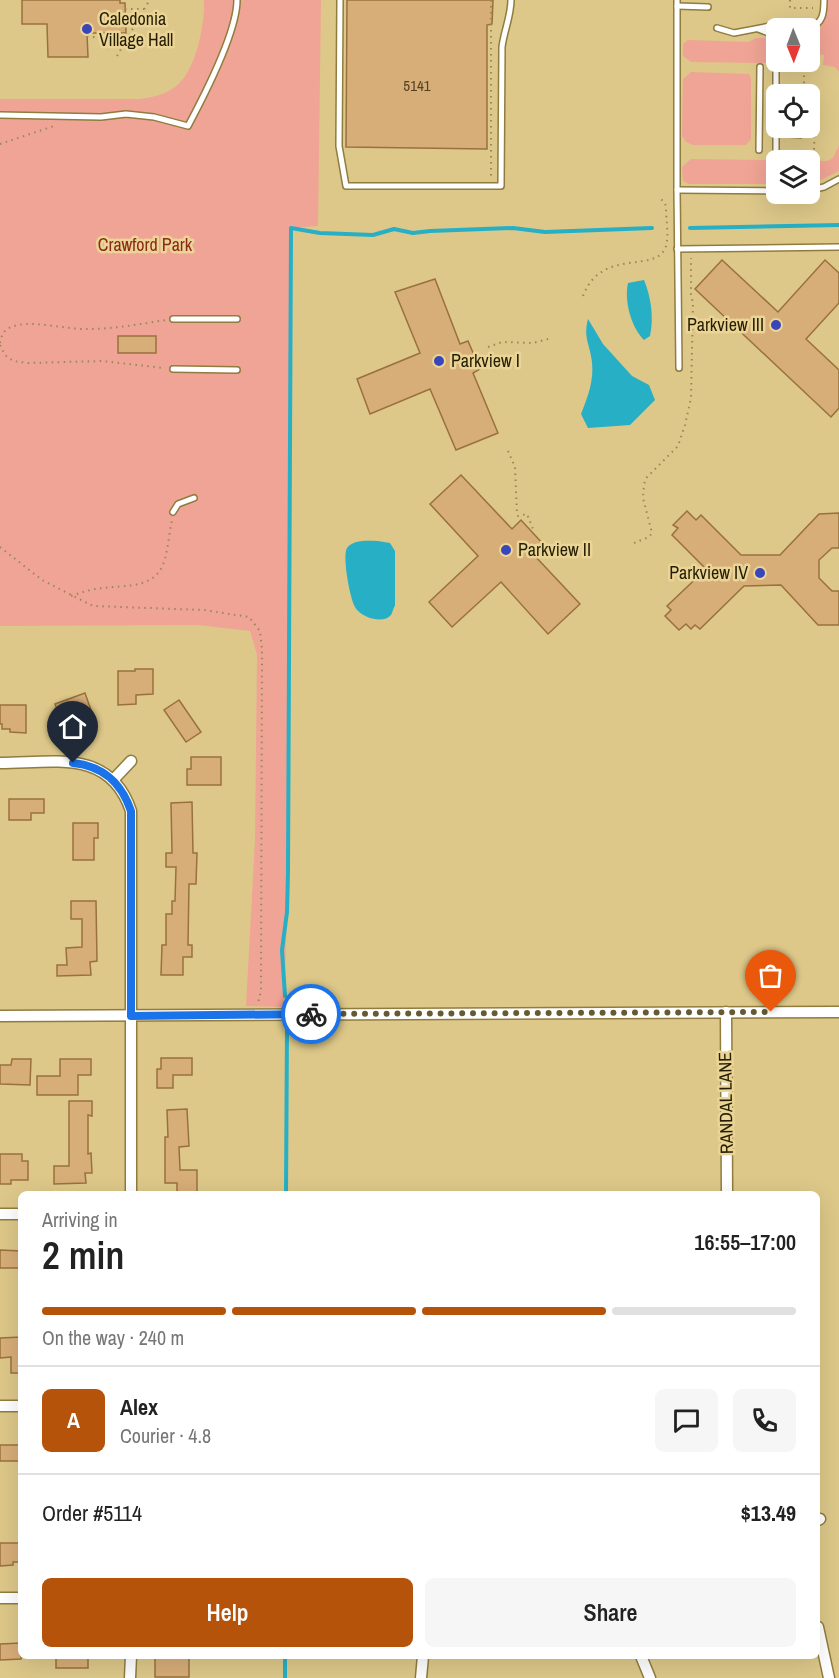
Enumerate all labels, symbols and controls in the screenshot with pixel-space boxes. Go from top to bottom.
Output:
place label: Caledonia Village Hall [99,6,173,52]
north arrow [766,18,820,72]
map controls [766,18,820,204]
marker: Caledonia Village Hall [80,22,94,36]
house number: 5141 [403,75,431,96]
button: locate [766,84,820,138]
button: layers [766,150,820,204]
park label: Crawford Park [98,232,193,257]
place label: Parkview III [687,312,764,337]
marker: Parkview III [769,318,783,332]
place label: Parkview I [451,348,520,373]
marker: Parkview I [432,354,446,368]
place label: Parkview II [518,537,591,562]
marker: Parkview II [499,543,513,557]
place label: Parkview IV [669,560,748,585]
marker: Parkview IV [753,566,767,580]
pin [47,701,98,763]
icon: home [56,710,89,743]
pin [745,950,796,1012]
icon: bag [754,959,787,992]
courier [281,984,341,1044]
icon: bike [295,998,328,1031]
street label: RANDAL LANE [712,1052,739,1154]
text: Arriving in [42,1206,118,1233]
text: 16:55–17:00 [694,1227,796,1257]
text: 2 min [42,1229,124,1281]
text: On the way · 240 m [42,1324,184,1351]
button: chat [655,1389,718,1452]
button: phone [733,1389,796,1452]
text: Alex [120,1392,158,1422]
text: A [67,1405,80,1435]
text: Courier · 4.8 [120,1422,211,1449]
text: Order #5114 [42,1498,142,1528]
text: $13.49 [741,1498,796,1528]
button: Help [42,1578,413,1647]
button: Share [425,1578,796,1647]

